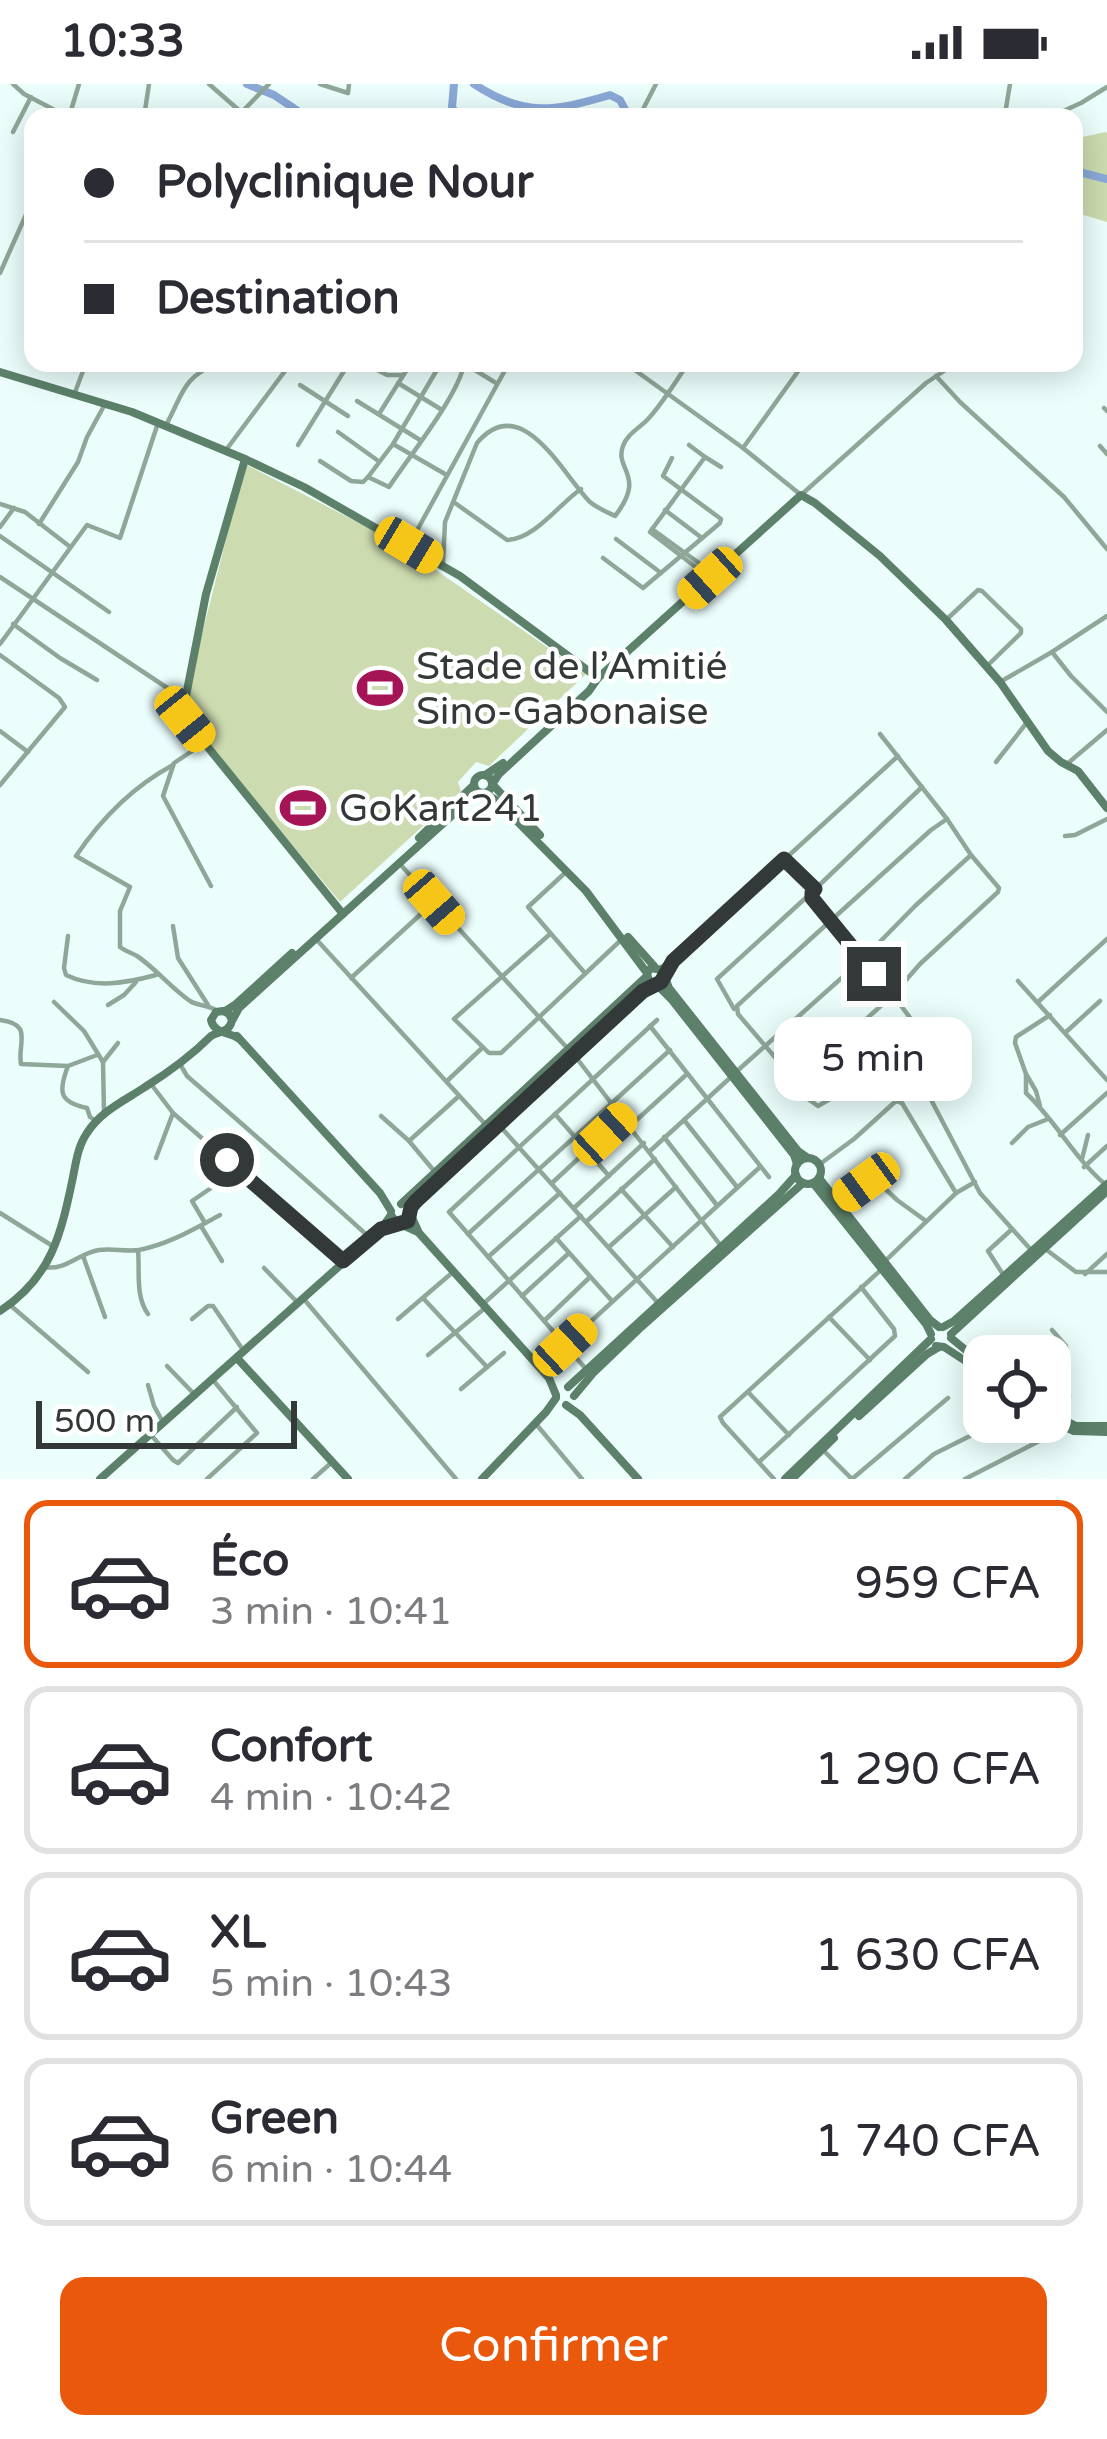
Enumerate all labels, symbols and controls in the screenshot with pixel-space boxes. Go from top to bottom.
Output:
text: 10:33 [60,15,185,69]
text: Polyclinique Nour [156,156,534,210]
text: Destination [156,272,400,326]
car [369,511,449,579]
car [671,541,749,615]
place label: Stade de l’Amitié Sino-Gabonaise [416,643,728,735]
sports icon: Stade de l’Amitié Sino-Gabonaise [355,663,405,713]
car [148,680,222,758]
sports icon: GoKart241 [278,783,328,833]
place label: GoKart241 [339,785,543,832]
car [397,863,471,941]
route end [847,947,901,1001]
callout: 5 min [775,1016,973,1100]
text: 5 min [821,1035,925,1082]
car [566,1096,644,1172]
route start [200,1133,254,1187]
car [826,1146,906,1218]
car [526,1307,604,1383]
map controls [963,1335,1071,1443]
button: locate [963,1335,1071,1443]
scale bar [36,1395,297,1448]
text: 500 m [54,1402,155,1441]
icon: car [66,1530,174,1638]
text: Éco [210,1534,289,1588]
text: 959 CFA [855,1557,1041,1611]
text: 3 min · 10:41 [210,1588,452,1635]
icon: car [66,1716,174,1824]
text: Confort [210,1720,372,1774]
text: 1 290 CFA [815,1743,1041,1797]
text: 4 min · 10:42 [210,1774,452,1821]
icon: car [66,1902,174,2010]
text: XL [210,1906,266,1960]
text: 1 630 CFA [815,1929,1041,1983]
text: 5 min · 10:43 [210,1960,452,2007]
icon: car [66,2088,174,2196]
text: Green [210,2092,339,2146]
text: 1 740 CFA [815,2115,1041,2169]
text: 6 min · 10:44 [210,2146,452,2193]
button: Confirmer [60,2277,1047,2415]

